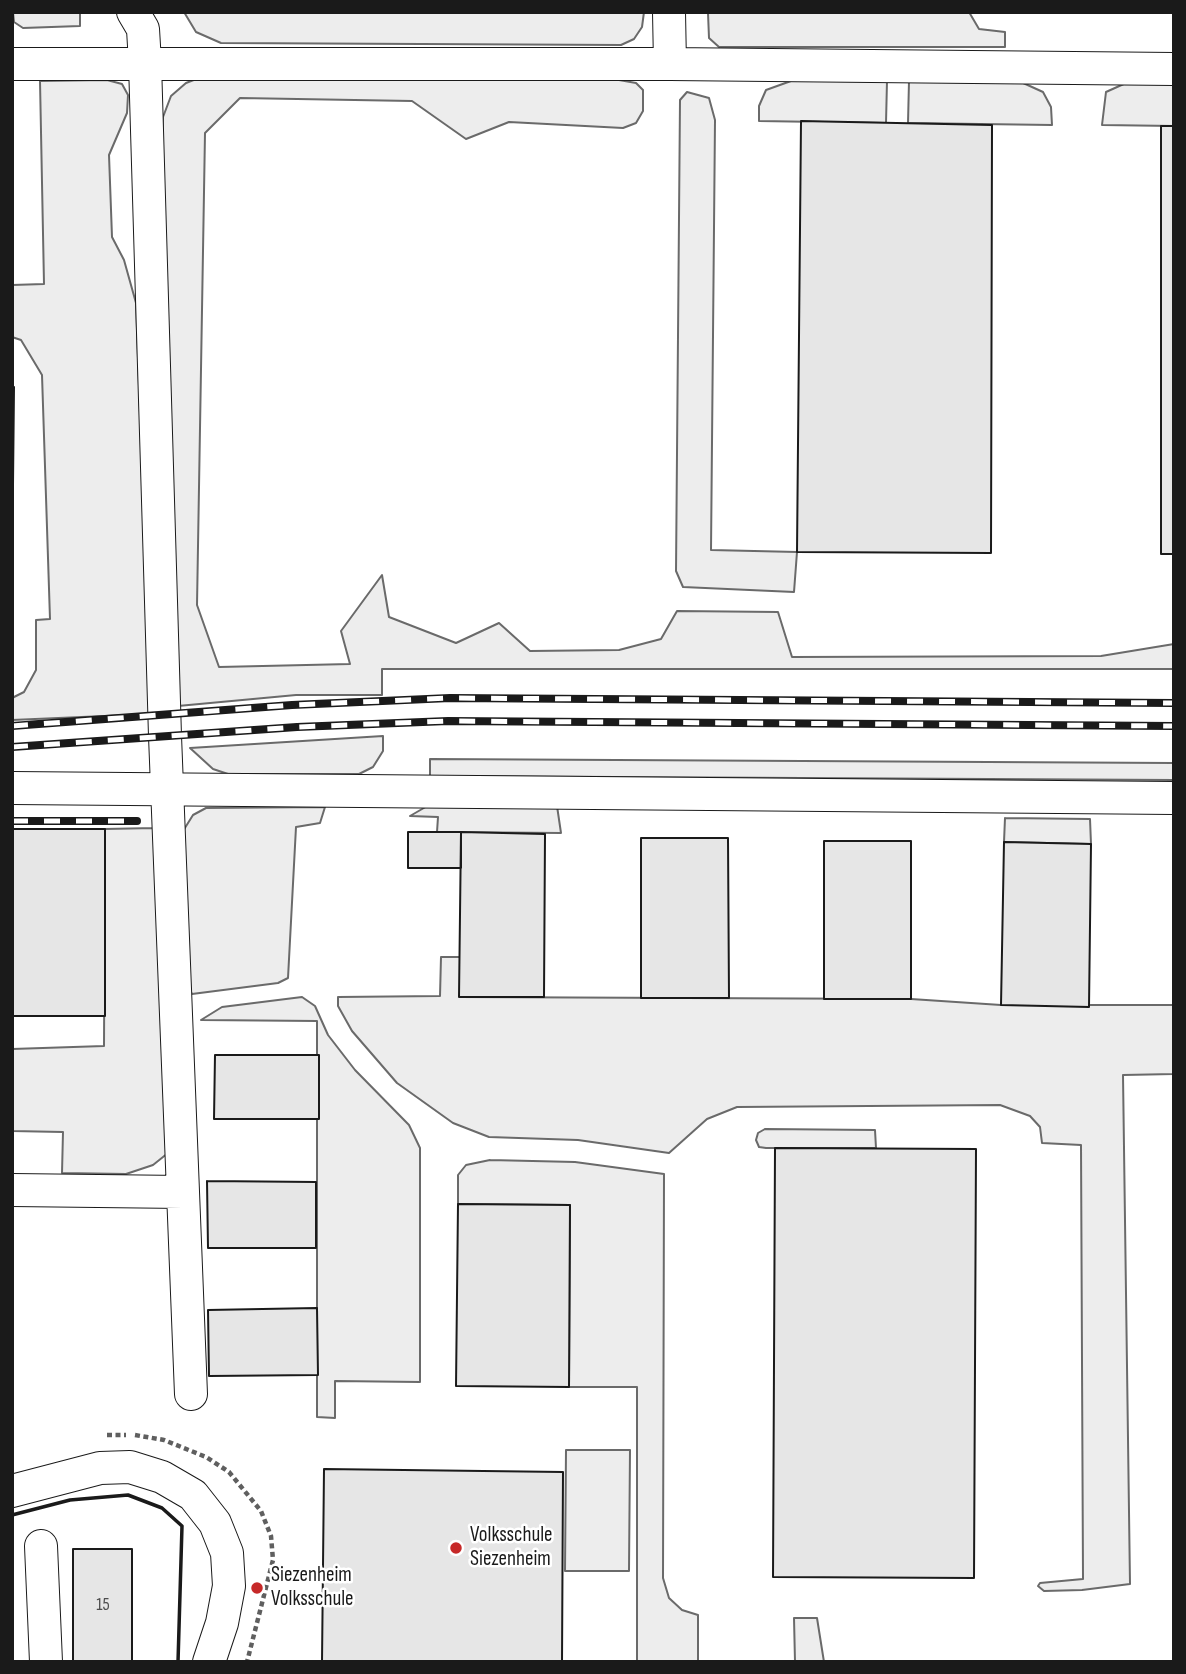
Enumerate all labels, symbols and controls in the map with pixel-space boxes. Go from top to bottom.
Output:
place label: Volksschule Siezenheim [470,1523,553,1573]
marker: Volksschule Siezenheim [448,1540,464,1556]
place label: Siezenheim Volksschule [271,1563,354,1613]
marker: Siezenheim Volksschule [249,1580,265,1596]
house number: 15 [96,1594,110,1616]

